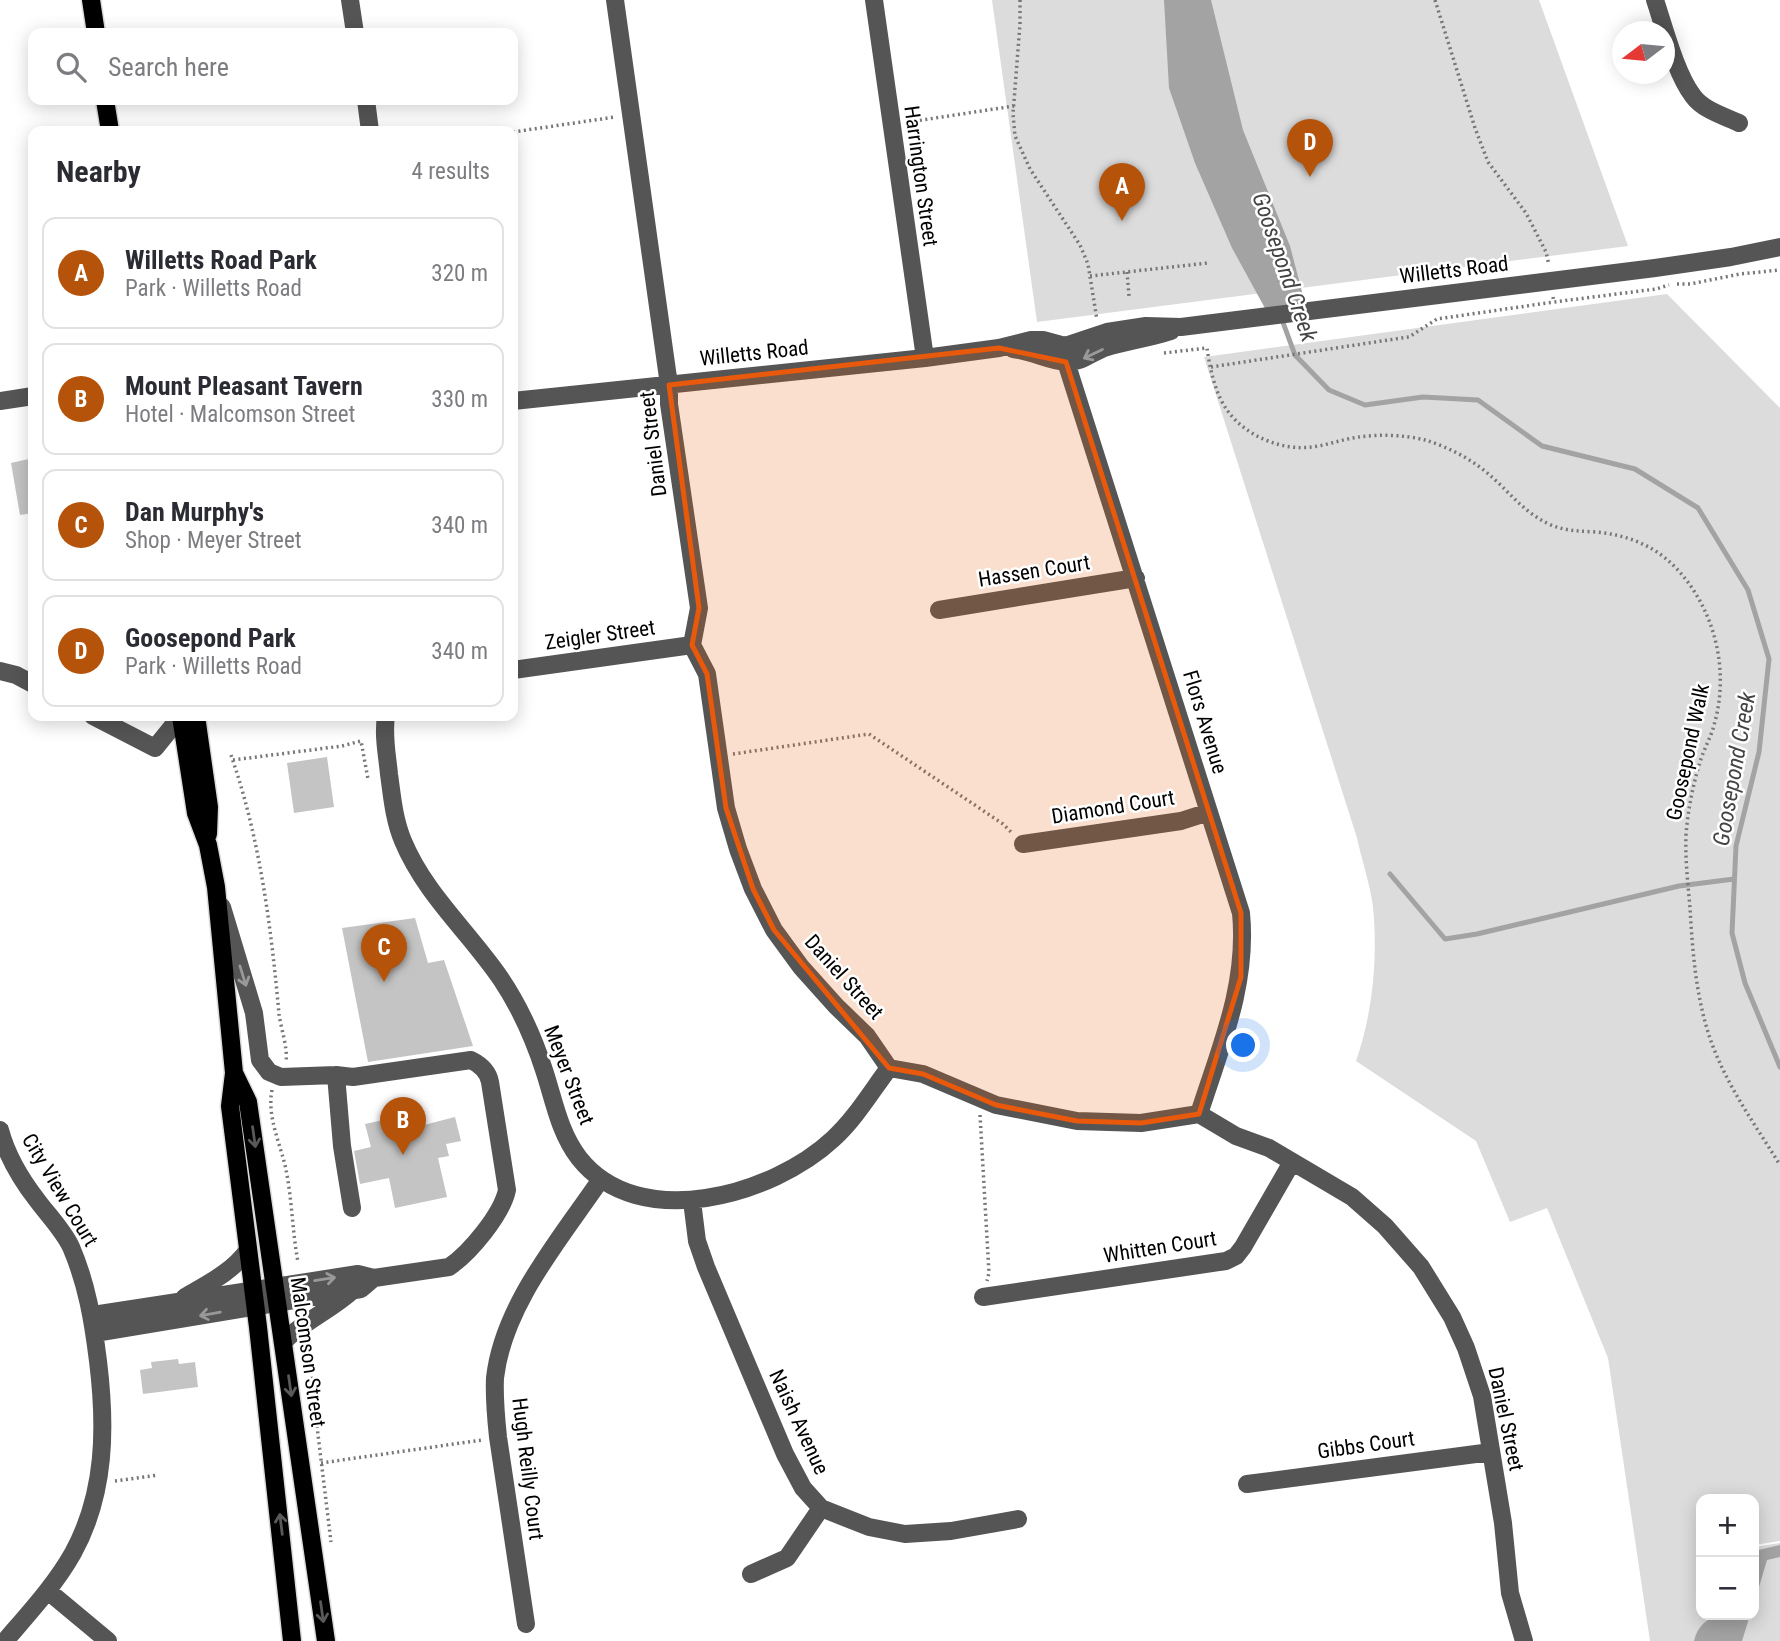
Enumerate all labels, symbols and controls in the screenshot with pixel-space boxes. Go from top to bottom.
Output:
north arrow [1612,21,1675,84]
search box [28,28,518,105]
icon: search [52,48,90,86]
text: Search here [108,52,229,82]
street label: Harrington Street [899,104,943,248]
pin: D [1287,119,1333,177]
text: Nearby [56,154,141,189]
text: 4 results [412,158,490,185]
pin: A [1099,163,1145,221]
water label: Goosepond Creek [1246,189,1323,346]
text: Willetts Road Park [125,245,317,275]
street label: Willetts Road [1398,251,1510,289]
text: A [74,260,88,287]
text: 320 m [431,260,488,287]
text: Park · Willetts Road [125,275,302,302]
street label: Willetts Road [698,335,810,371]
one-way arrow [1083,347,1104,361]
text: Mount Pleasant Tavern [125,371,363,401]
text: B [75,386,87,413]
text: 330 m [431,386,488,413]
street label: Daniel Street [635,390,671,498]
text: Hotel · Malcomson Street [125,401,355,428]
text: Dan Murphy's [125,497,264,527]
text: C [74,512,88,539]
text: 340 m [431,512,488,539]
text: Shop · Meyer Street [125,527,302,554]
street label: Hassen Court [976,550,1092,592]
street label: Zeigler Street [543,615,657,655]
text: Goosepond Park [125,623,296,653]
text: D [75,638,88,665]
text: 340 m [431,638,488,665]
text: Park · Willetts Road [125,653,302,680]
street label: Flors Avenue [1178,667,1232,777]
street label: Goosepond Walk [1662,681,1714,823]
water label: Goosepond Creek [1708,689,1761,848]
street label: Diamond Court [1050,785,1176,829]
pin: C [361,924,407,982]
street label: Daniel Street [800,930,888,1024]
one-way arrow [237,965,250,987]
street label: Meyer Street [539,1022,599,1128]
your location [1226,1028,1260,1062]
pin: B [380,1097,426,1155]
one-way arrow [247,1125,260,1148]
street label: City View Court [17,1129,103,1251]
street label: Whitten Court [1102,1226,1218,1268]
one-way arrow [313,1272,336,1285]
street label: Malcomson Street [286,1276,330,1428]
one-way arrow [199,1308,222,1321]
street label: Daniel Street [1483,1365,1529,1473]
street label: Naish Avenue [764,1366,834,1478]
one-way arrow [283,1375,296,1397]
street label: Hugh Reilly Court [507,1396,549,1542]
street label: Gibbs Court [1316,1426,1416,1464]
map controls [1696,1494,1759,1620]
button: + [1696,1494,1759,1557]
one-way arrow [274,1513,287,1536]
button: − [1696,1557,1759,1620]
one-way arrow [315,1600,328,1623]

